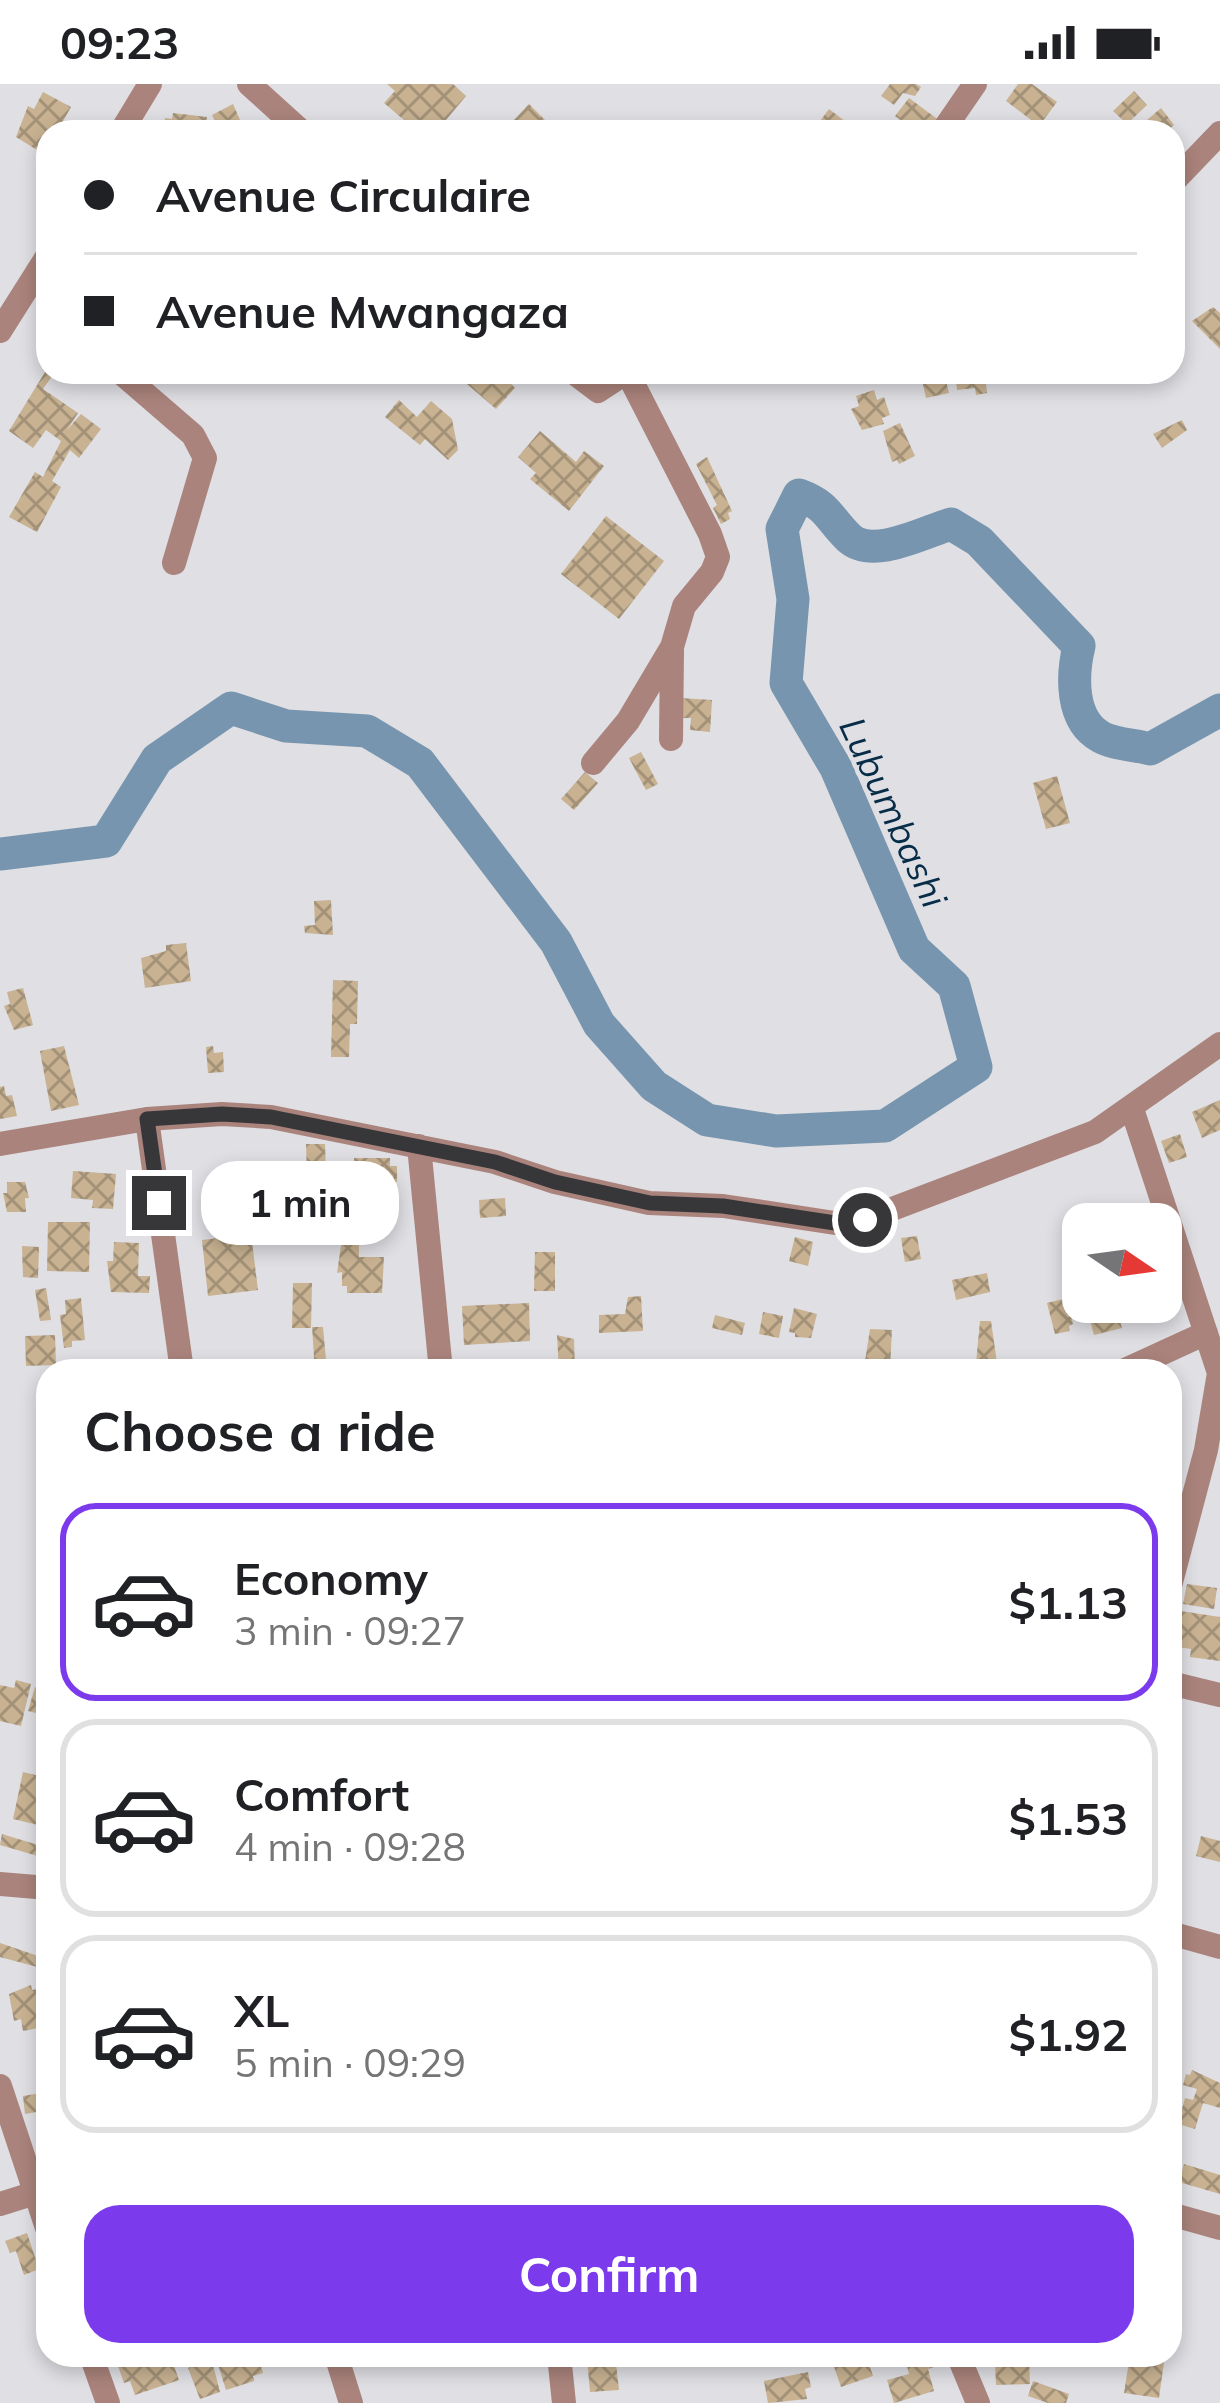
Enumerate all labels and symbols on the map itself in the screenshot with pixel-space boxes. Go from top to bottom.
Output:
water label: Lubumbashi [830,710,958,915]
callout: 1 min [201,1161,399,1245]
route end [132,1176,186,1230]
route start [838,1193,892,1247]
north arrow [1062,1203,1182,1323]

